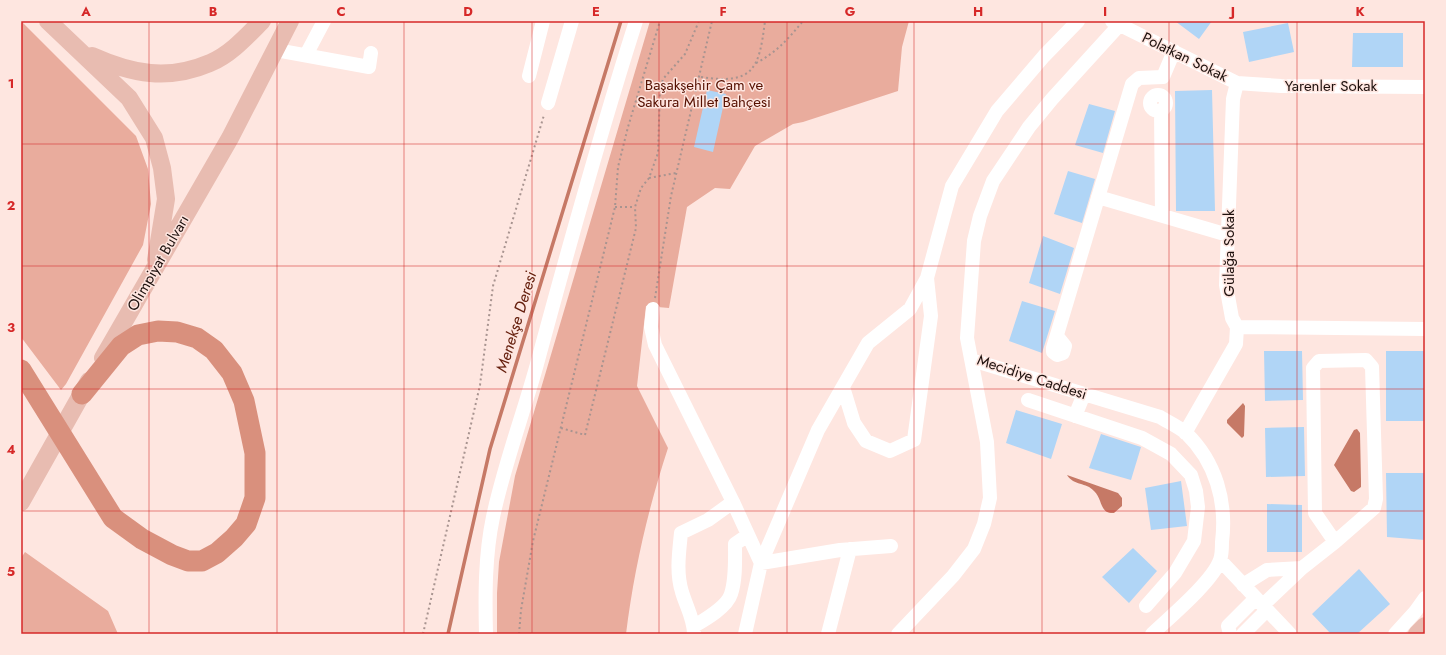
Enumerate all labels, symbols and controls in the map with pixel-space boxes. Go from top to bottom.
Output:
text: A [80,2,91,21]
text: B [209,2,218,21]
text: C [336,2,346,21]
text: D [463,2,473,21]
text: E [592,2,600,21]
text: F [719,2,727,21]
text: G [845,2,856,21]
text: H [973,2,983,21]
text: I [1103,2,1107,21]
text: J [1228,2,1235,21]
text: K [1355,2,1365,21]
street label: Polatkan Sokak [1138,27,1232,87]
text: 1 [8,74,14,93]
park label: Başakşehir Çam ve Sakura Millet Bahçesi [637,74,771,113]
street label: Yarenler Sokak [1285,75,1378,97]
text: 2 [7,196,15,215]
street label: Gülağa Sokak [1218,209,1240,297]
street label: Olimpiyat Bulvarı [122,211,194,315]
water label: Menekşe Deresi [490,268,543,375]
text: 3 [7,318,15,337]
street label: Mecidiye Caddesi [974,349,1090,405]
text: 4 [6,440,16,459]
text: 5 [7,562,15,581]

